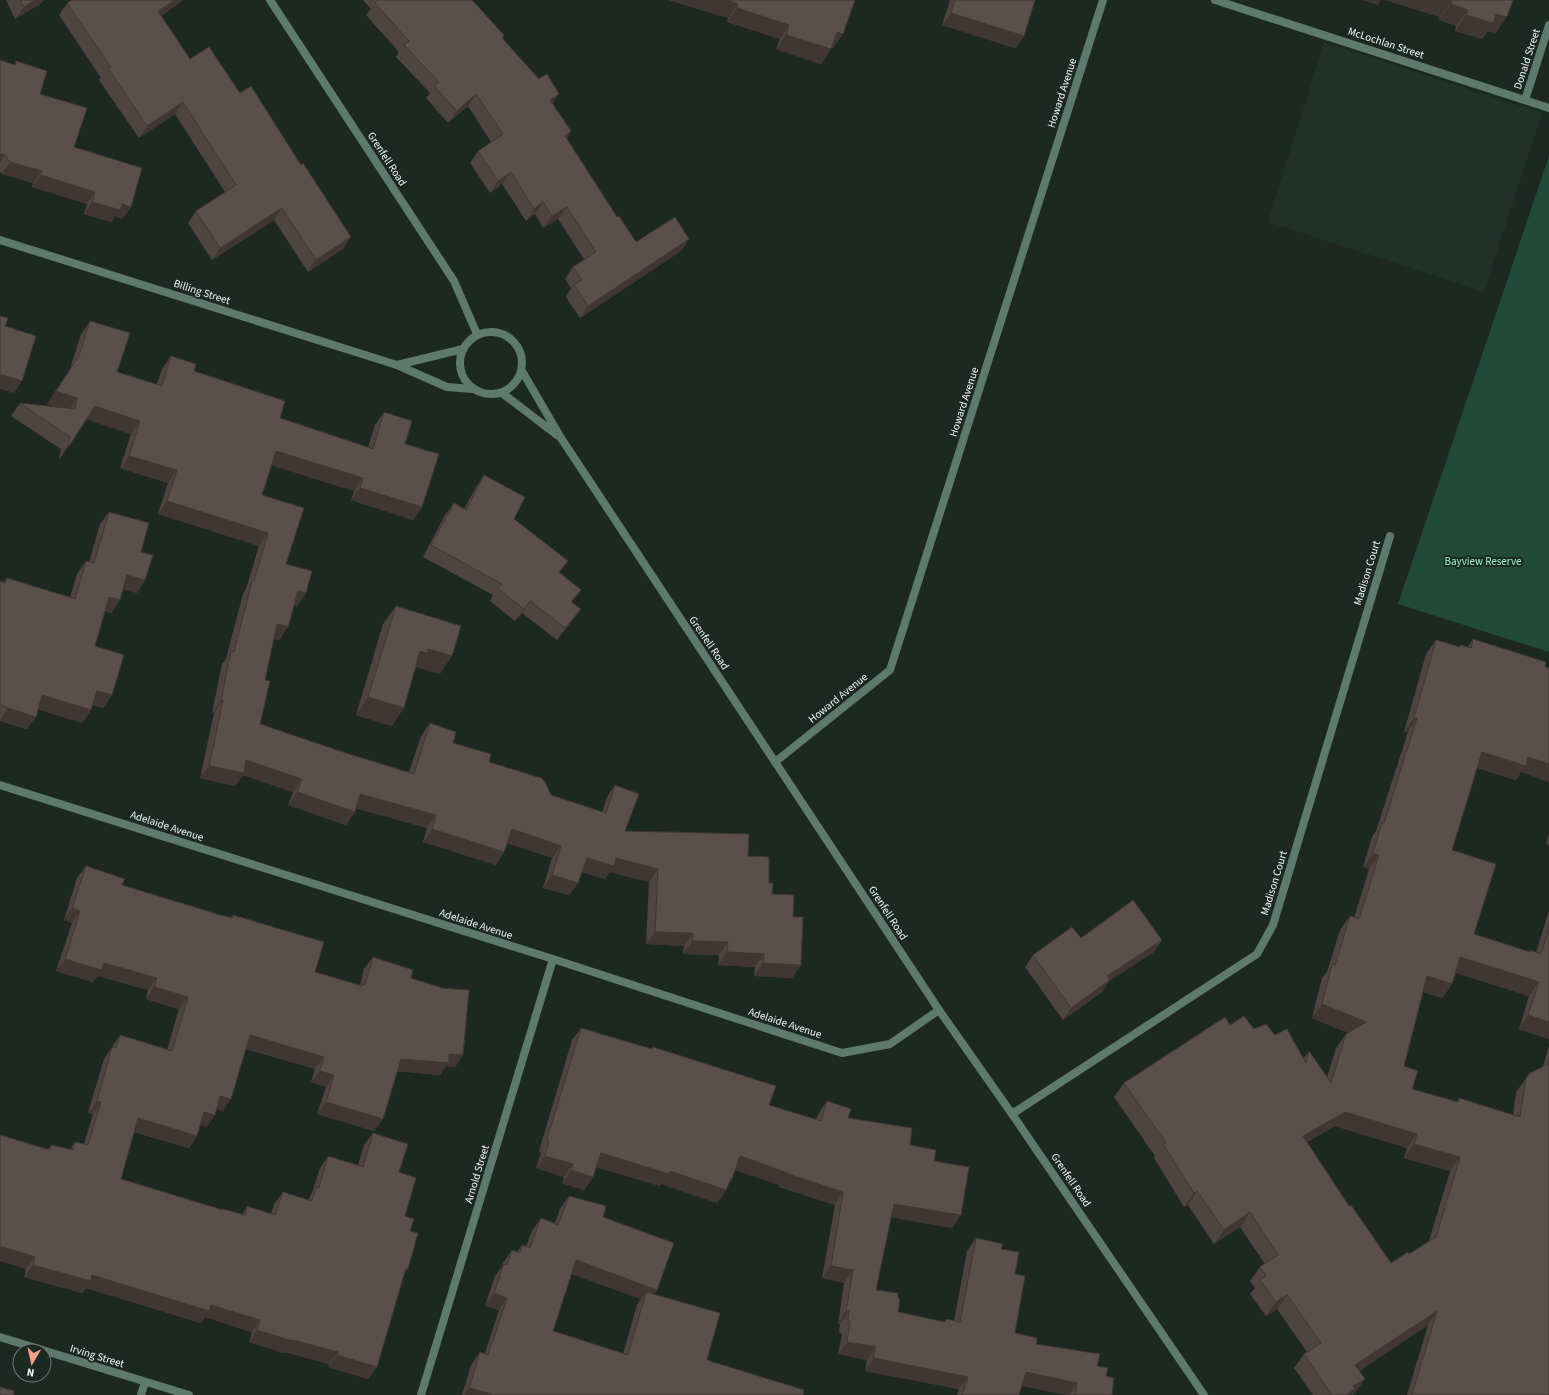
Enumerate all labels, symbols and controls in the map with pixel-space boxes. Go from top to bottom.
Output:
street label: McLochlan Street [1346,24,1426,62]
street label: Donald Street [1510,26,1544,91]
street label: Howard Avenue [1044,56,1080,130]
street label: Grenfell Road [364,129,410,189]
street label: Billing Street [172,276,233,308]
street label: Howard Avenue [946,365,982,439]
street label: Madison Court [1350,539,1384,607]
park label: Bayview Reserve [1445,554,1522,569]
street label: Grenfell Road [685,613,733,673]
street label: Howard Avenue [805,669,871,727]
street label: Adelaide Avenue [128,807,206,845]
street label: Madison Court [1257,849,1291,917]
street label: Grenfell Road [865,883,911,943]
street label: Adelaide Avenue [437,905,515,943]
street label: Adelaide Avenue [746,1004,824,1042]
street label: Arnold Street [461,1143,493,1205]
street label: Grenfell Road [1047,1150,1095,1210]
street label: Irving Street [68,1341,126,1371]
north arrow [12,1343,52,1383]
text: N [26,1364,35,1380]

